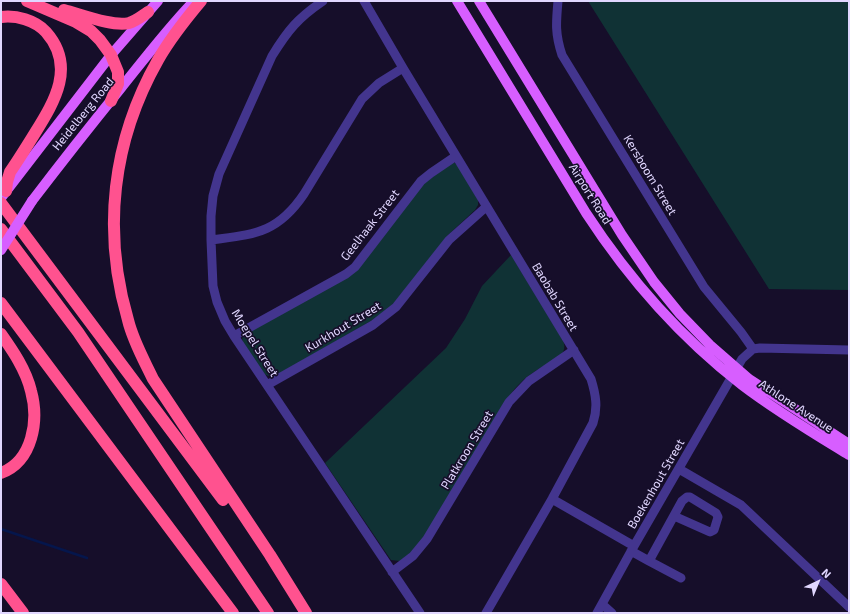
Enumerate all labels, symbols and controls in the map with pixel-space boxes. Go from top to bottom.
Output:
street label: Heidelberg Road [49,75,117,153]
street label: Kersboom Street [620,132,680,218]
street label: Airport Road [566,161,614,227]
street label: Geelhaak Street [338,187,402,263]
street label: Baobab Street [529,260,581,334]
street label: Kurkhout Street [302,299,384,355]
street label: Moepel Street [229,307,281,379]
street label: Athlone Avenue [756,377,836,435]
street label: Platkroon Street [438,408,496,492]
street label: Boekenhout Street [624,437,688,531]
north arrow [798,562,838,602]
text: N [819,566,834,580]

